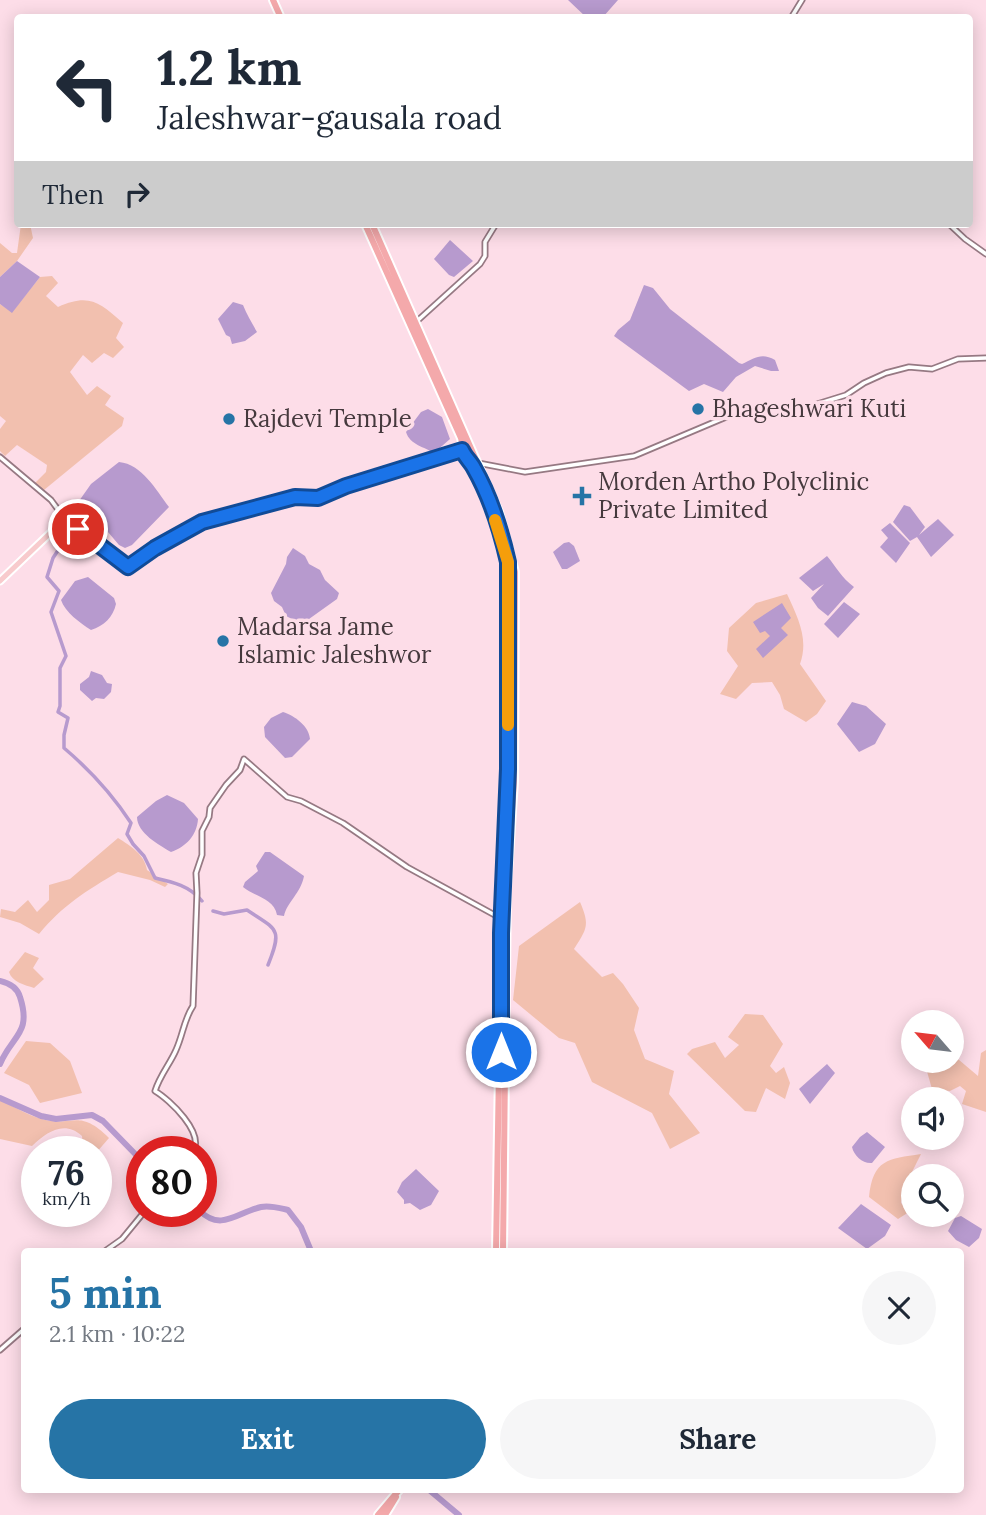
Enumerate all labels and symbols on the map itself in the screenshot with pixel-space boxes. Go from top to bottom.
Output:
place label: Bhageshwari Kuti [712,393,906,424]
marker: Bhageshwari Kuti [690,401,706,417]
place label: Rajdevi Temple [243,403,412,434]
marker: Rajdevi Temple [221,411,237,427]
place label: Morden Artho Polyclinic Private Limited [598,466,869,525]
marker: Morden Artho Polyclinic Private Limited [572,486,592,506]
pin [48,499,108,559]
place label: Madarsa Jame Islamic Jaleshwor [237,611,432,670]
marker: Madarsa Jame Islamic Jaleshwor [215,633,231,649]
north arrow [901,1010,964,1073]
position arrow [464,1015,538,1089]
speed limit sign: 80 [126,1136,217,1227]

